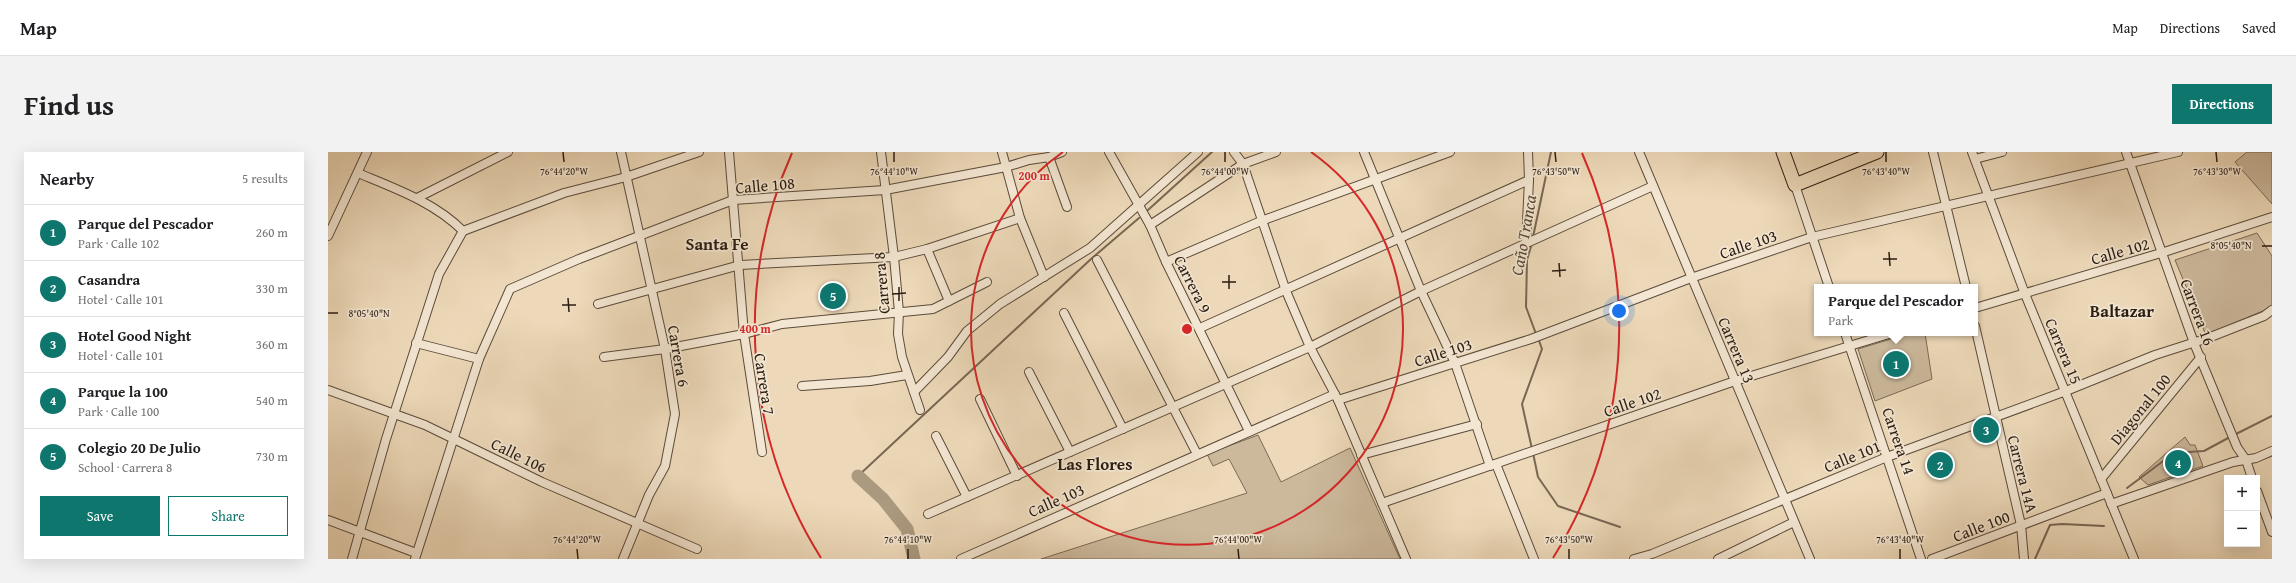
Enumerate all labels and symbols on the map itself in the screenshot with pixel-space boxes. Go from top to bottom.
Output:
text: 76°44'20"W [540,164,588,179]
text: 76°44'10"W [870,164,918,179]
text: 76°44'00"W [1201,164,1249,179]
text: 76°43'50"W [1532,164,1580,179]
text: 76°43'40"W [1862,164,1910,179]
text: 76°43'30"W [2193,164,2241,179]
text: 200 m [1018,167,1051,184]
street label: Calle 108 [734,170,796,200]
water label: Caño Tranca [1504,193,1542,277]
street label: Calle 103 [1716,223,1780,265]
district label: Santa Fe [685,231,749,256]
street label: Calle 102 [2088,231,2152,271]
text: 8°05'40"N [2210,238,2252,253]
street label: Carrera 8 [866,251,896,315]
street label: Carrera 9 [1168,251,1218,317]
street label: Carrera 16 [2174,275,2222,349]
pin: 5 [820,281,846,311]
district label: Baltazar [2090,298,2154,323]
your location [1609,301,1629,321]
text: 8°05'40"N [348,306,390,321]
street label: Carrera 13 [1712,313,1762,387]
street label: Carrera 15 [2039,314,2089,388]
text: 400 m [739,320,772,337]
centre of rings [1180,322,1194,336]
street label: Carrera 6 [662,323,696,389]
street label: Calle 103 [1411,331,1475,373]
pin: 1 [1883,349,1909,379]
street label: Carrera 7 [748,352,782,417]
street label: Diagonal 100 [2104,368,2176,450]
street label: Calle 102 [1600,381,1664,423]
street label: Carrera 14 [1876,404,1922,478]
pin: 3 [1973,415,1999,445]
street label: Calle 106 [487,431,551,479]
street label: Carrera 14A [2002,433,2044,516]
street label: Calle 101 [1820,434,1884,478]
pin: 4 [2165,448,2191,478]
pin: 2 [1927,450,1953,480]
district label: Las Flores [1058,451,1132,476]
street label: Calle 103 [1024,477,1088,523]
street label: Calle 100 [1949,504,2013,548]
text: 76°44'20"W [553,532,601,547]
text: 76°44'10"W [884,532,932,547]
text: 76°44'00"W [1214,532,1262,547]
text: 76°43'50"W [1545,532,1593,547]
text: 76°43'40"W [1876,532,1924,547]

